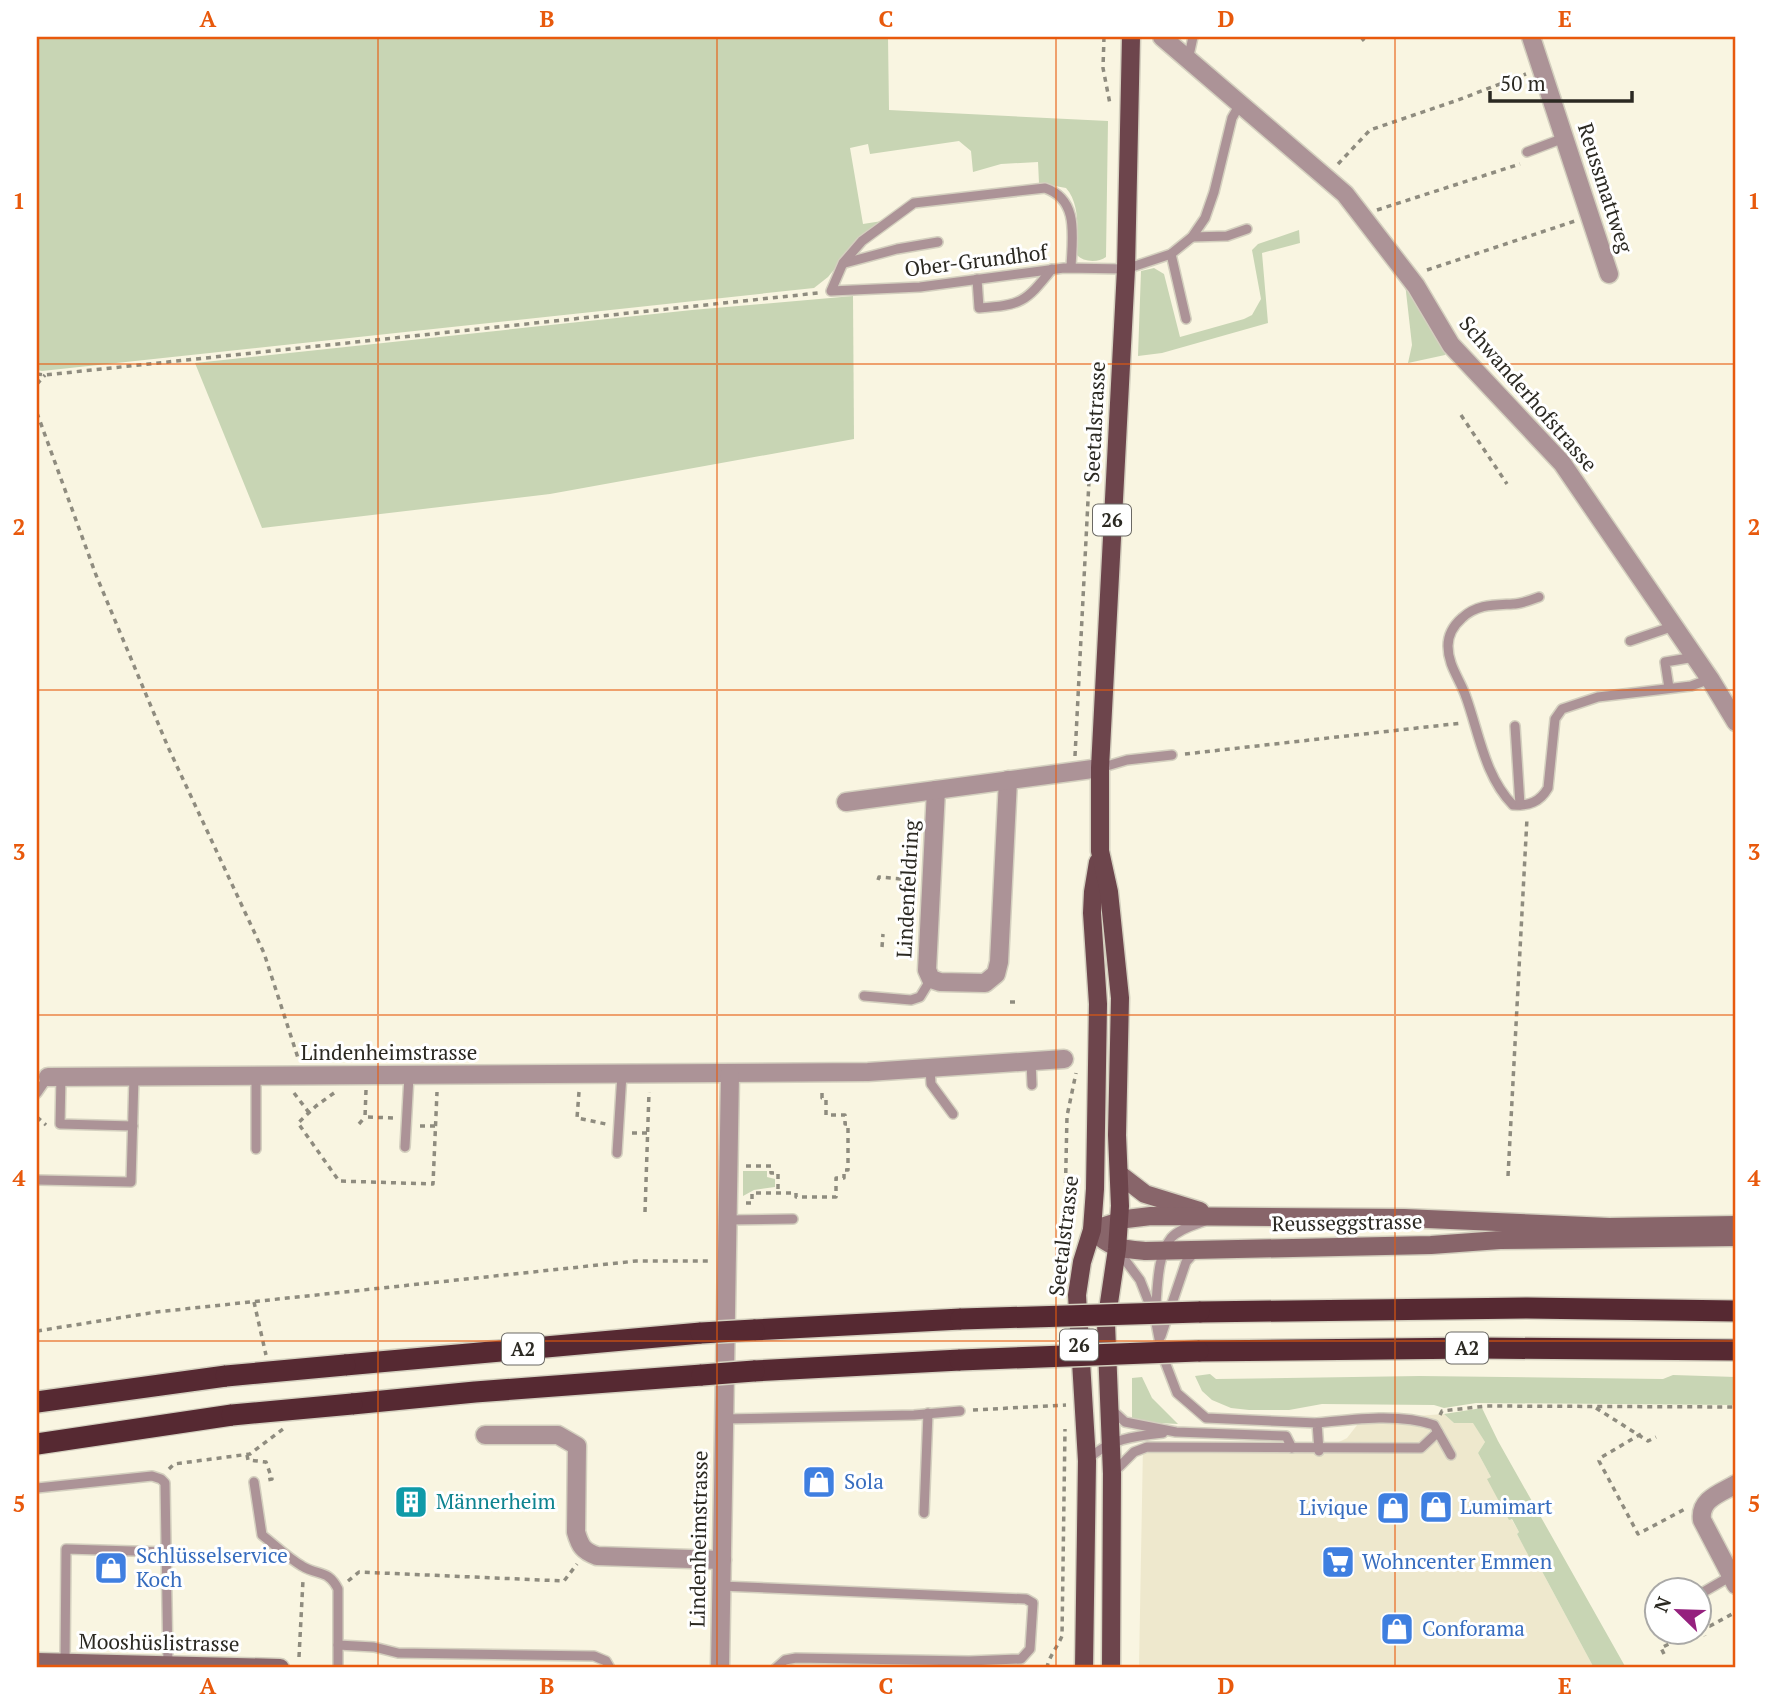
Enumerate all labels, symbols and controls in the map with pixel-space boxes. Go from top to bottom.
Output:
text: A [200,3,217,34]
text: B [540,3,555,34]
text: C [879,3,894,34]
text: D [1218,3,1235,34]
text: E [1558,3,1572,34]
scale bar [1490,60,1631,104]
text: 50 m [1500,69,1546,97]
street label: Reussmattweg [1572,119,1640,257]
text: 1 [13,185,26,216]
text: 1 [1748,185,1761,216]
street label: Ober-Grundhof [903,237,1051,283]
street label: Schwanderhofstrasse [1453,310,1604,477]
street label: Seetalstrasse [1077,361,1111,483]
road number: 26 [1093,505,1131,536]
text: 2 [13,511,26,542]
text: 2 [1748,511,1761,542]
street label: Lindenfeldring [889,818,925,959]
text: 3 [13,836,26,867]
text: 3 [1748,836,1761,867]
street label: Lindenheimstrasse [301,1038,477,1066]
text: 4 [13,1162,26,1193]
text: 4 [1748,1162,1761,1193]
street label: Seetalstrasse [1042,1174,1084,1298]
street label: Reusseggstrasse [1271,1207,1423,1237]
road number: 26 [1060,1330,1098,1360]
road number: A2 [1446,1332,1488,1364]
road number: A2 [502,1334,544,1364]
street label: Lindenheimstrasse [682,1450,714,1628]
shop icon: Sola [800,1463,838,1501]
place label: Sola [844,1467,884,1495]
building icon: Männerheim [392,1483,430,1521]
place label: Männerheim [436,1487,556,1515]
text: 5 [13,1488,26,1519]
shop icon: Lumimart [1417,1488,1455,1526]
text: 5 [1748,1488,1761,1519]
shop icon: Livique [1374,1489,1412,1527]
place label: Lumimart [1460,1492,1553,1520]
place label: Livique [1299,1493,1368,1521]
place label: Schlüsselservice Koch [136,1541,288,1593]
supermarket icon: Wohncenter Emmen [1319,1543,1357,1581]
place label: Wohncenter Emmen [1362,1547,1553,1575]
shop icon: Schlüsselservice Koch [92,1549,130,1587]
north arrow [1644,1576,1714,1646]
text: N [1648,1592,1676,1616]
shop icon: Conforama [1378,1610,1416,1648]
place label: Conforama [1422,1614,1525,1642]
street label: Mooshüslistrasse [78,1627,240,1657]
text: A [200,1670,217,1701]
text: B [540,1670,555,1701]
text: C [879,1670,894,1701]
text: D [1218,1670,1235,1701]
text: E [1558,1670,1572,1701]

